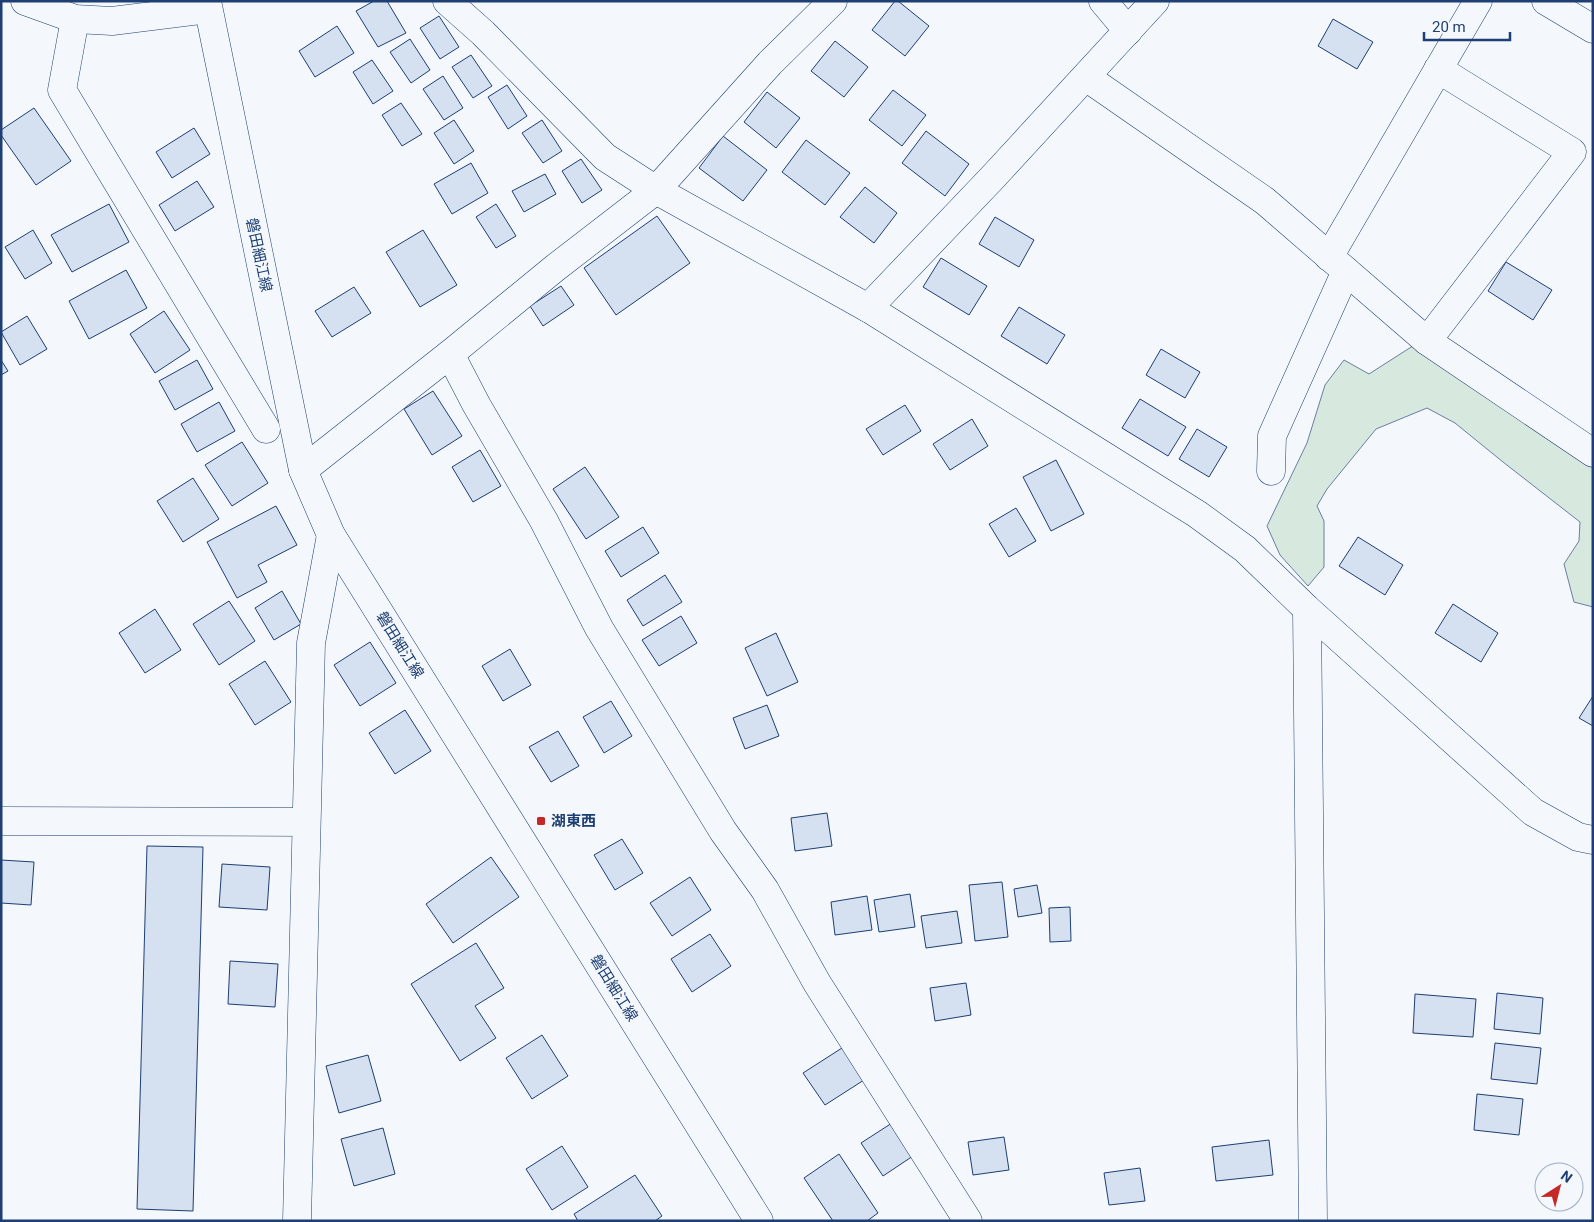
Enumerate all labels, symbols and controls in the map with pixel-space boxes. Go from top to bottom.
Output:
scale bar [1424,10,1510,42]
text: 20 m [1432,18,1466,36]
street label: 磐田細江線 [242,216,276,294]
street label: 磐田細江線 [372,608,428,682]
place label: 湖東西 [551,812,596,830]
marker: 湖東西 [535,815,547,827]
street label: 磐田細江線 [586,951,642,1025]
north arrow [1534,1162,1584,1212]
text: N [1558,1167,1575,1186]

